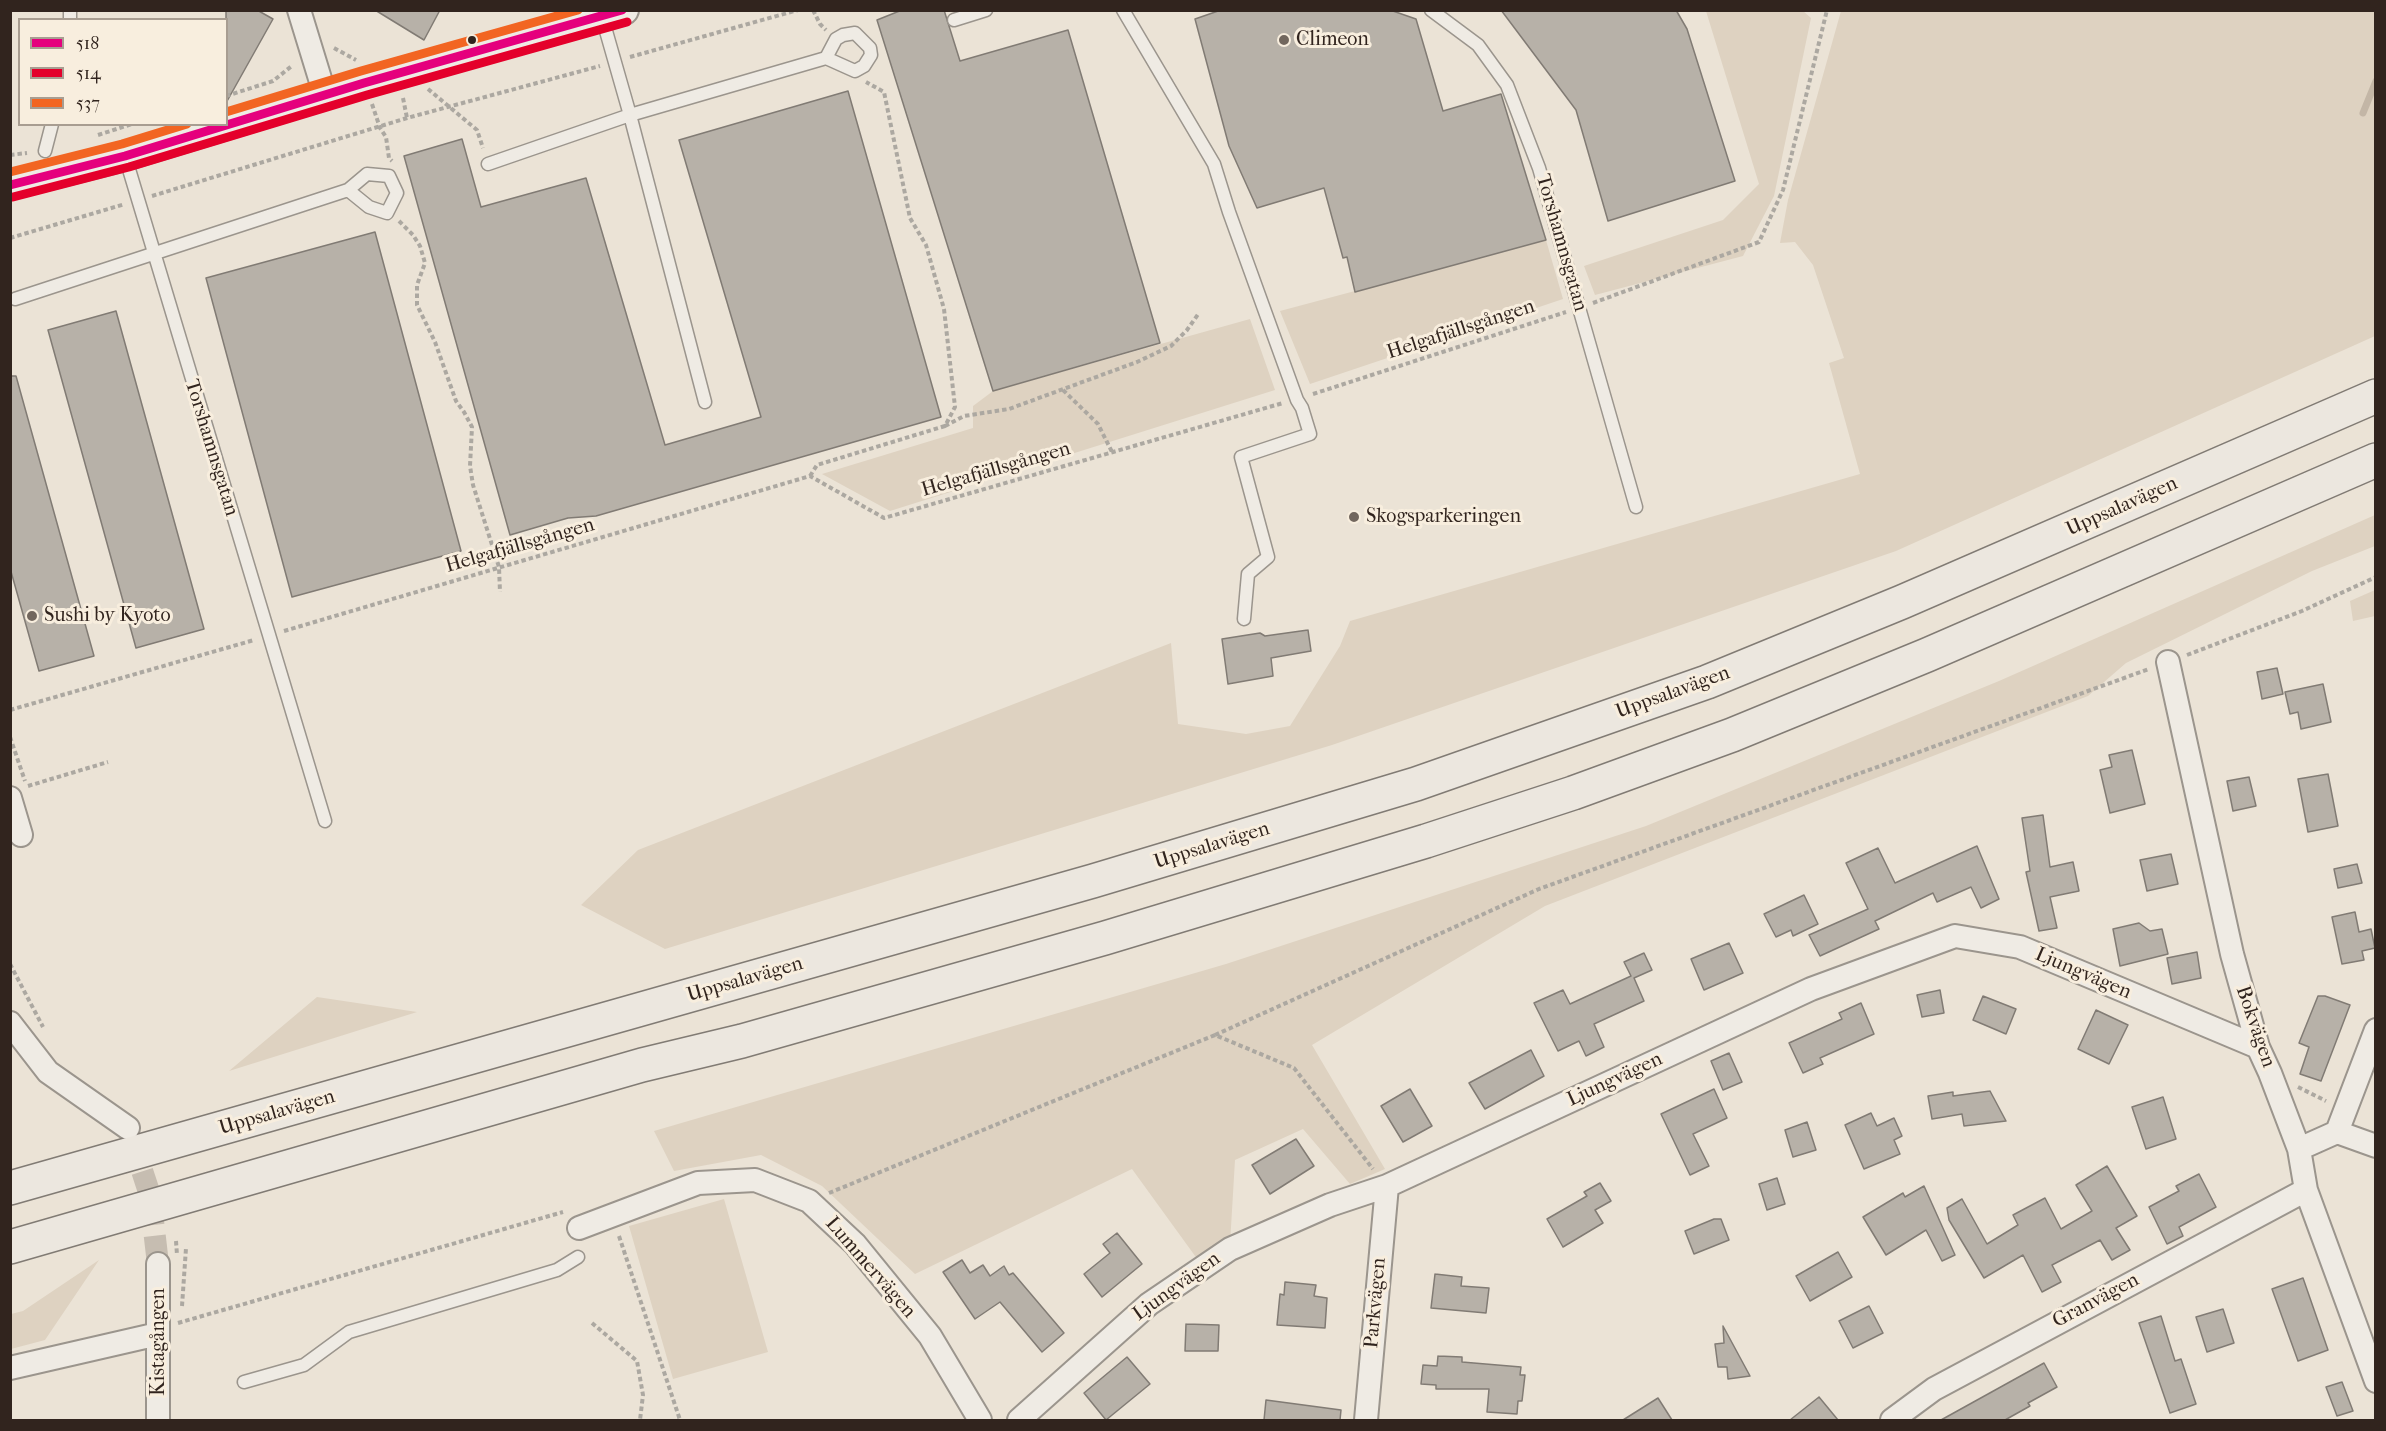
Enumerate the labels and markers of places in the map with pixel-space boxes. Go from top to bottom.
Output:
place label: Climeon [1296,28,1369,52]
marker: Climeon [1277,33,1291,47]
unlabelled marker [466,34,478,46]
place label: Skogsparkeringen [1366,505,1521,529]
marker: Skogsparkeringen [1347,510,1361,524]
place label: Sushi by Kyoto [44,604,171,628]
marker: Sushi by Kyoto [25,609,39,623]

